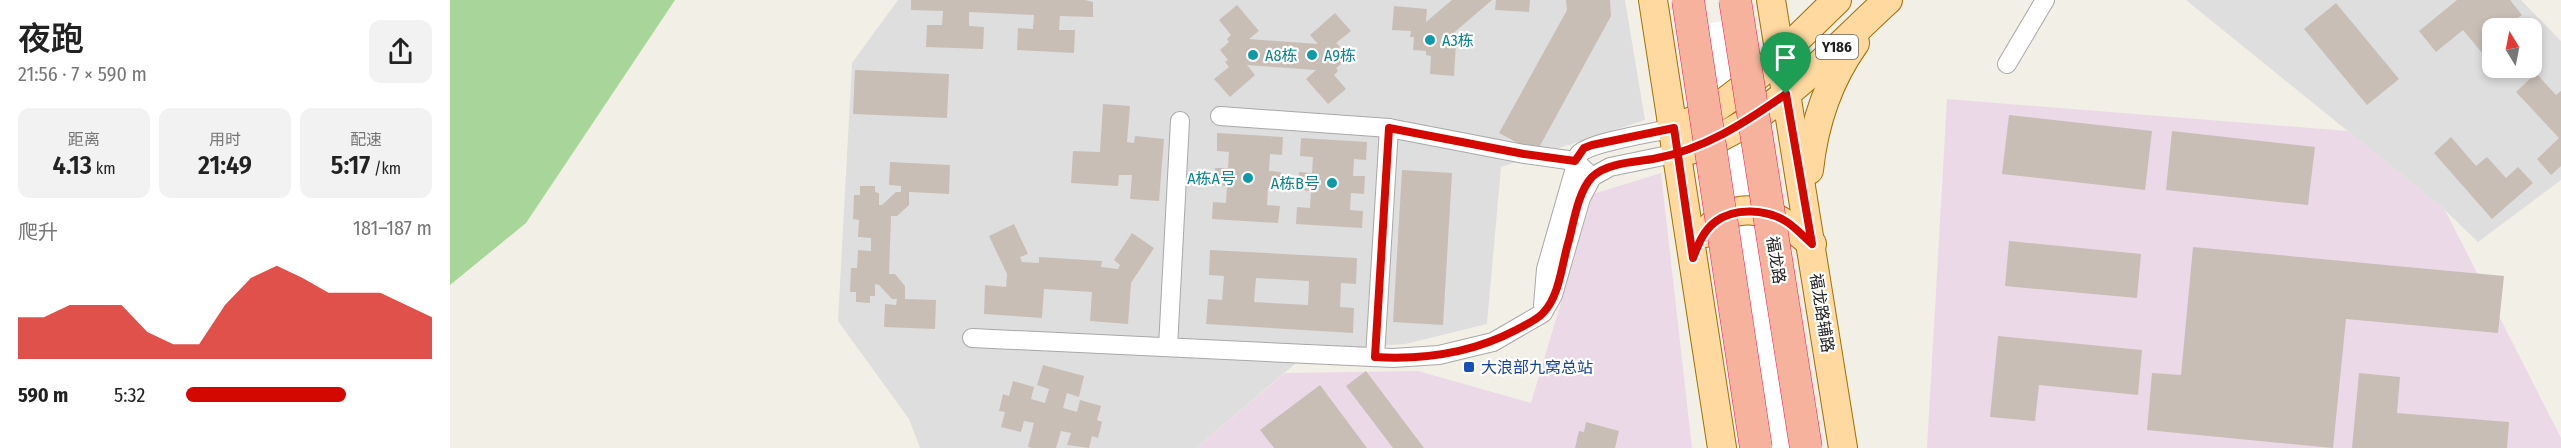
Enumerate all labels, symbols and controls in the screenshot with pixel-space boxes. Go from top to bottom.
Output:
north arrow [2482,18,2542,78]
map controls [2482,18,2542,78]
text: 夜跑 [18,19,84,59]
button: share [369,20,432,83]
place label: A3栋 [1442,31,1474,50]
pin [1760,32,1811,94]
marker: A3栋 [1423,33,1437,47]
road number: Y186 [1816,35,1858,59]
icon: arrive [1769,41,1802,74]
place label: A8栋 [1265,46,1297,65]
place label: A9栋 [1324,46,1356,65]
marker: A8栋 [1246,48,1260,62]
marker: A9栋 [1305,48,1319,62]
text: 21:56 · 7 × 590 m [18,62,147,86]
text: 距离 [68,130,100,149]
text: 用时 [209,130,241,149]
text: 配速 [350,130,382,149]
text: 4.13 [53,150,92,181]
text: 21:49 [198,150,252,181]
text: 5:17 [331,150,370,181]
text: km [92,159,116,178]
text: /km [370,159,401,178]
place label: A栋A号 [1187,169,1236,188]
marker: A栋A号 [1241,171,1255,185]
place label: A栋B号 [1271,174,1320,193]
marker: A栋B号 [1325,176,1339,190]
text: 181–187 m [353,216,432,240]
text: 爬升 [18,220,58,244]
street label: 福龙路 [1763,235,1789,285]
street label: 福龙路辅路 [1806,272,1838,354]
place label: 大浪部九窝总站 [1481,358,1593,377]
marker: 大浪部九窝总站 [1462,360,1476,374]
text: 590 m [18,383,68,407]
text: 5:32 [114,383,145,407]

